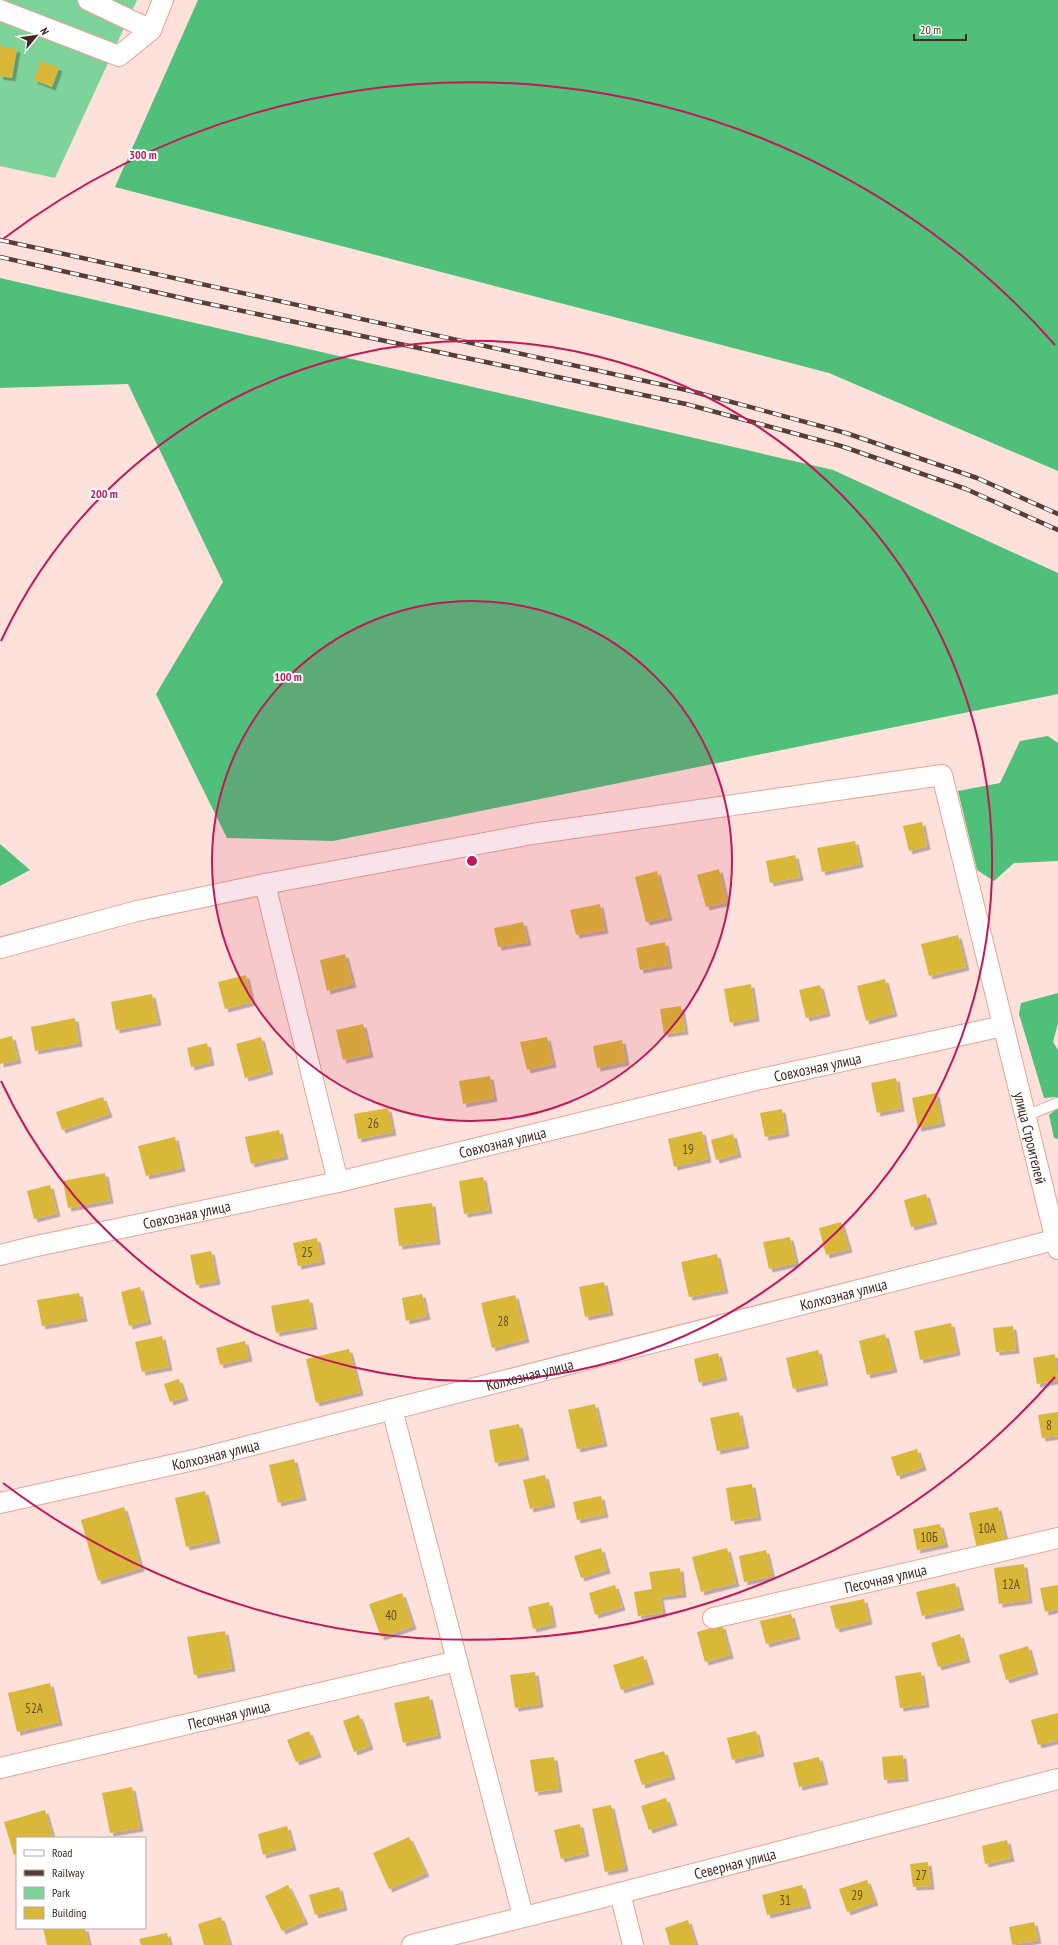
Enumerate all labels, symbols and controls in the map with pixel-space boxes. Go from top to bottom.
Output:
north arrow [16,16,56,56]
scale bar [914,16,966,42]
text: 20 m [920,22,941,37]
text: N [37,25,52,37]
text: 300 m [129,147,157,162]
text: 200 m [90,486,118,501]
text: 100 m [274,669,302,684]
centre of rings [465,854,479,868]
street label: Совхозная улица [772,1048,863,1085]
street label: улица Строителей [1010,1090,1051,1186]
house number: 26 [367,1115,379,1132]
street label: Совхозная улица [457,1122,548,1162]
house number: 19 [682,1141,694,1158]
street label: Совхозная улица [141,1196,232,1233]
house number: 25 [301,1244,313,1261]
street label: Колхозная улица [798,1274,889,1314]
house number: 28 [497,1313,509,1330]
street label: Колхозная улица [484,1354,575,1394]
house number: 8 [1046,1417,1052,1434]
street label: Колхозная улица [170,1434,261,1474]
house number: 10А [978,1520,997,1537]
house number: 10Б [920,1529,938,1546]
street label: Песочная улица [842,1559,928,1597]
house number: 12А [1002,1576,1021,1593]
house number: 40 [385,1607,397,1624]
street label: Песочная улица [186,1696,272,1733]
house number: 52А [25,1700,44,1717]
legend [16,1837,146,1929]
street label: Северная улица [692,1843,778,1883]
text: Road [52,1845,72,1860]
text: Railway [52,1865,85,1880]
house number: 27 [915,1867,927,1884]
text: Park [52,1885,70,1900]
house number: 29 [851,1887,863,1904]
house number: 31 [779,1892,791,1909]
text: Building [52,1905,87,1920]

